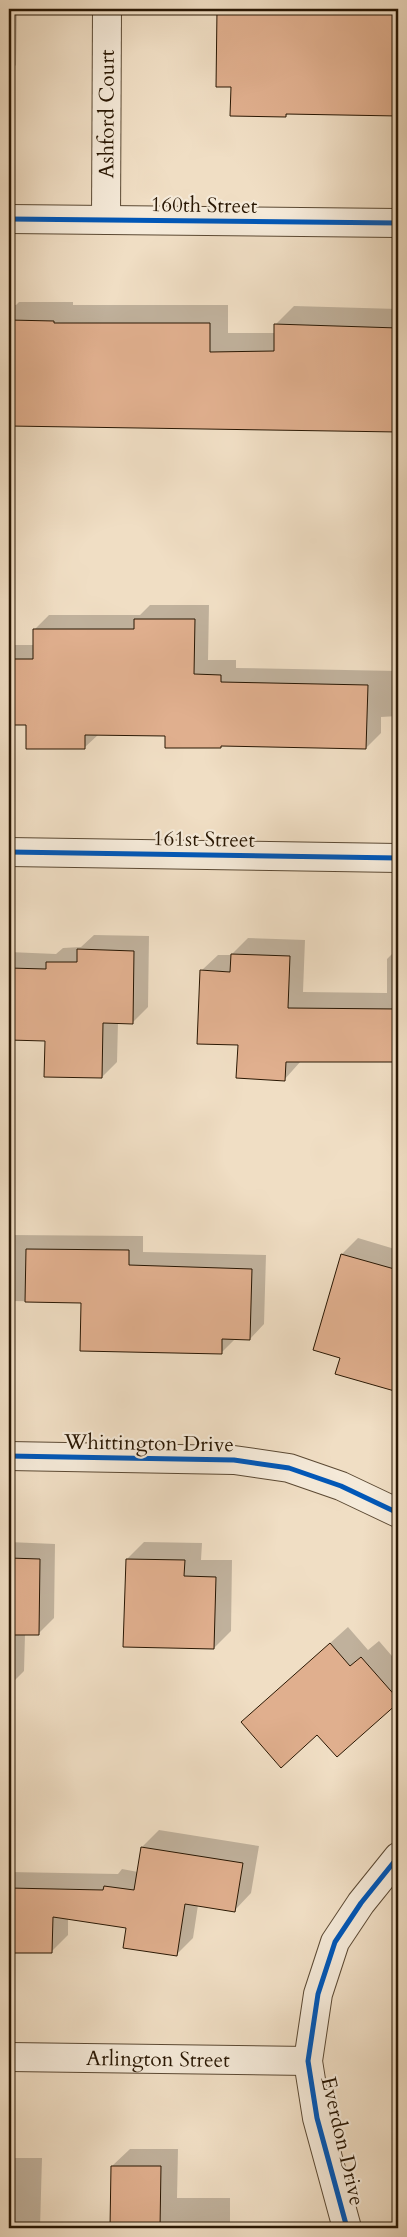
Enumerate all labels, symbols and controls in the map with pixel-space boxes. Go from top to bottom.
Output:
street label: Ashford Court [92,49,122,179]
street label: 160th Street [150,190,258,221]
street label: 161st Street [153,824,256,855]
street label: Whittington Drive [63,1428,234,1459]
street label: Arlington Street [86,2044,230,2075]
street label: Everdon Drive [314,2074,371,2209]

